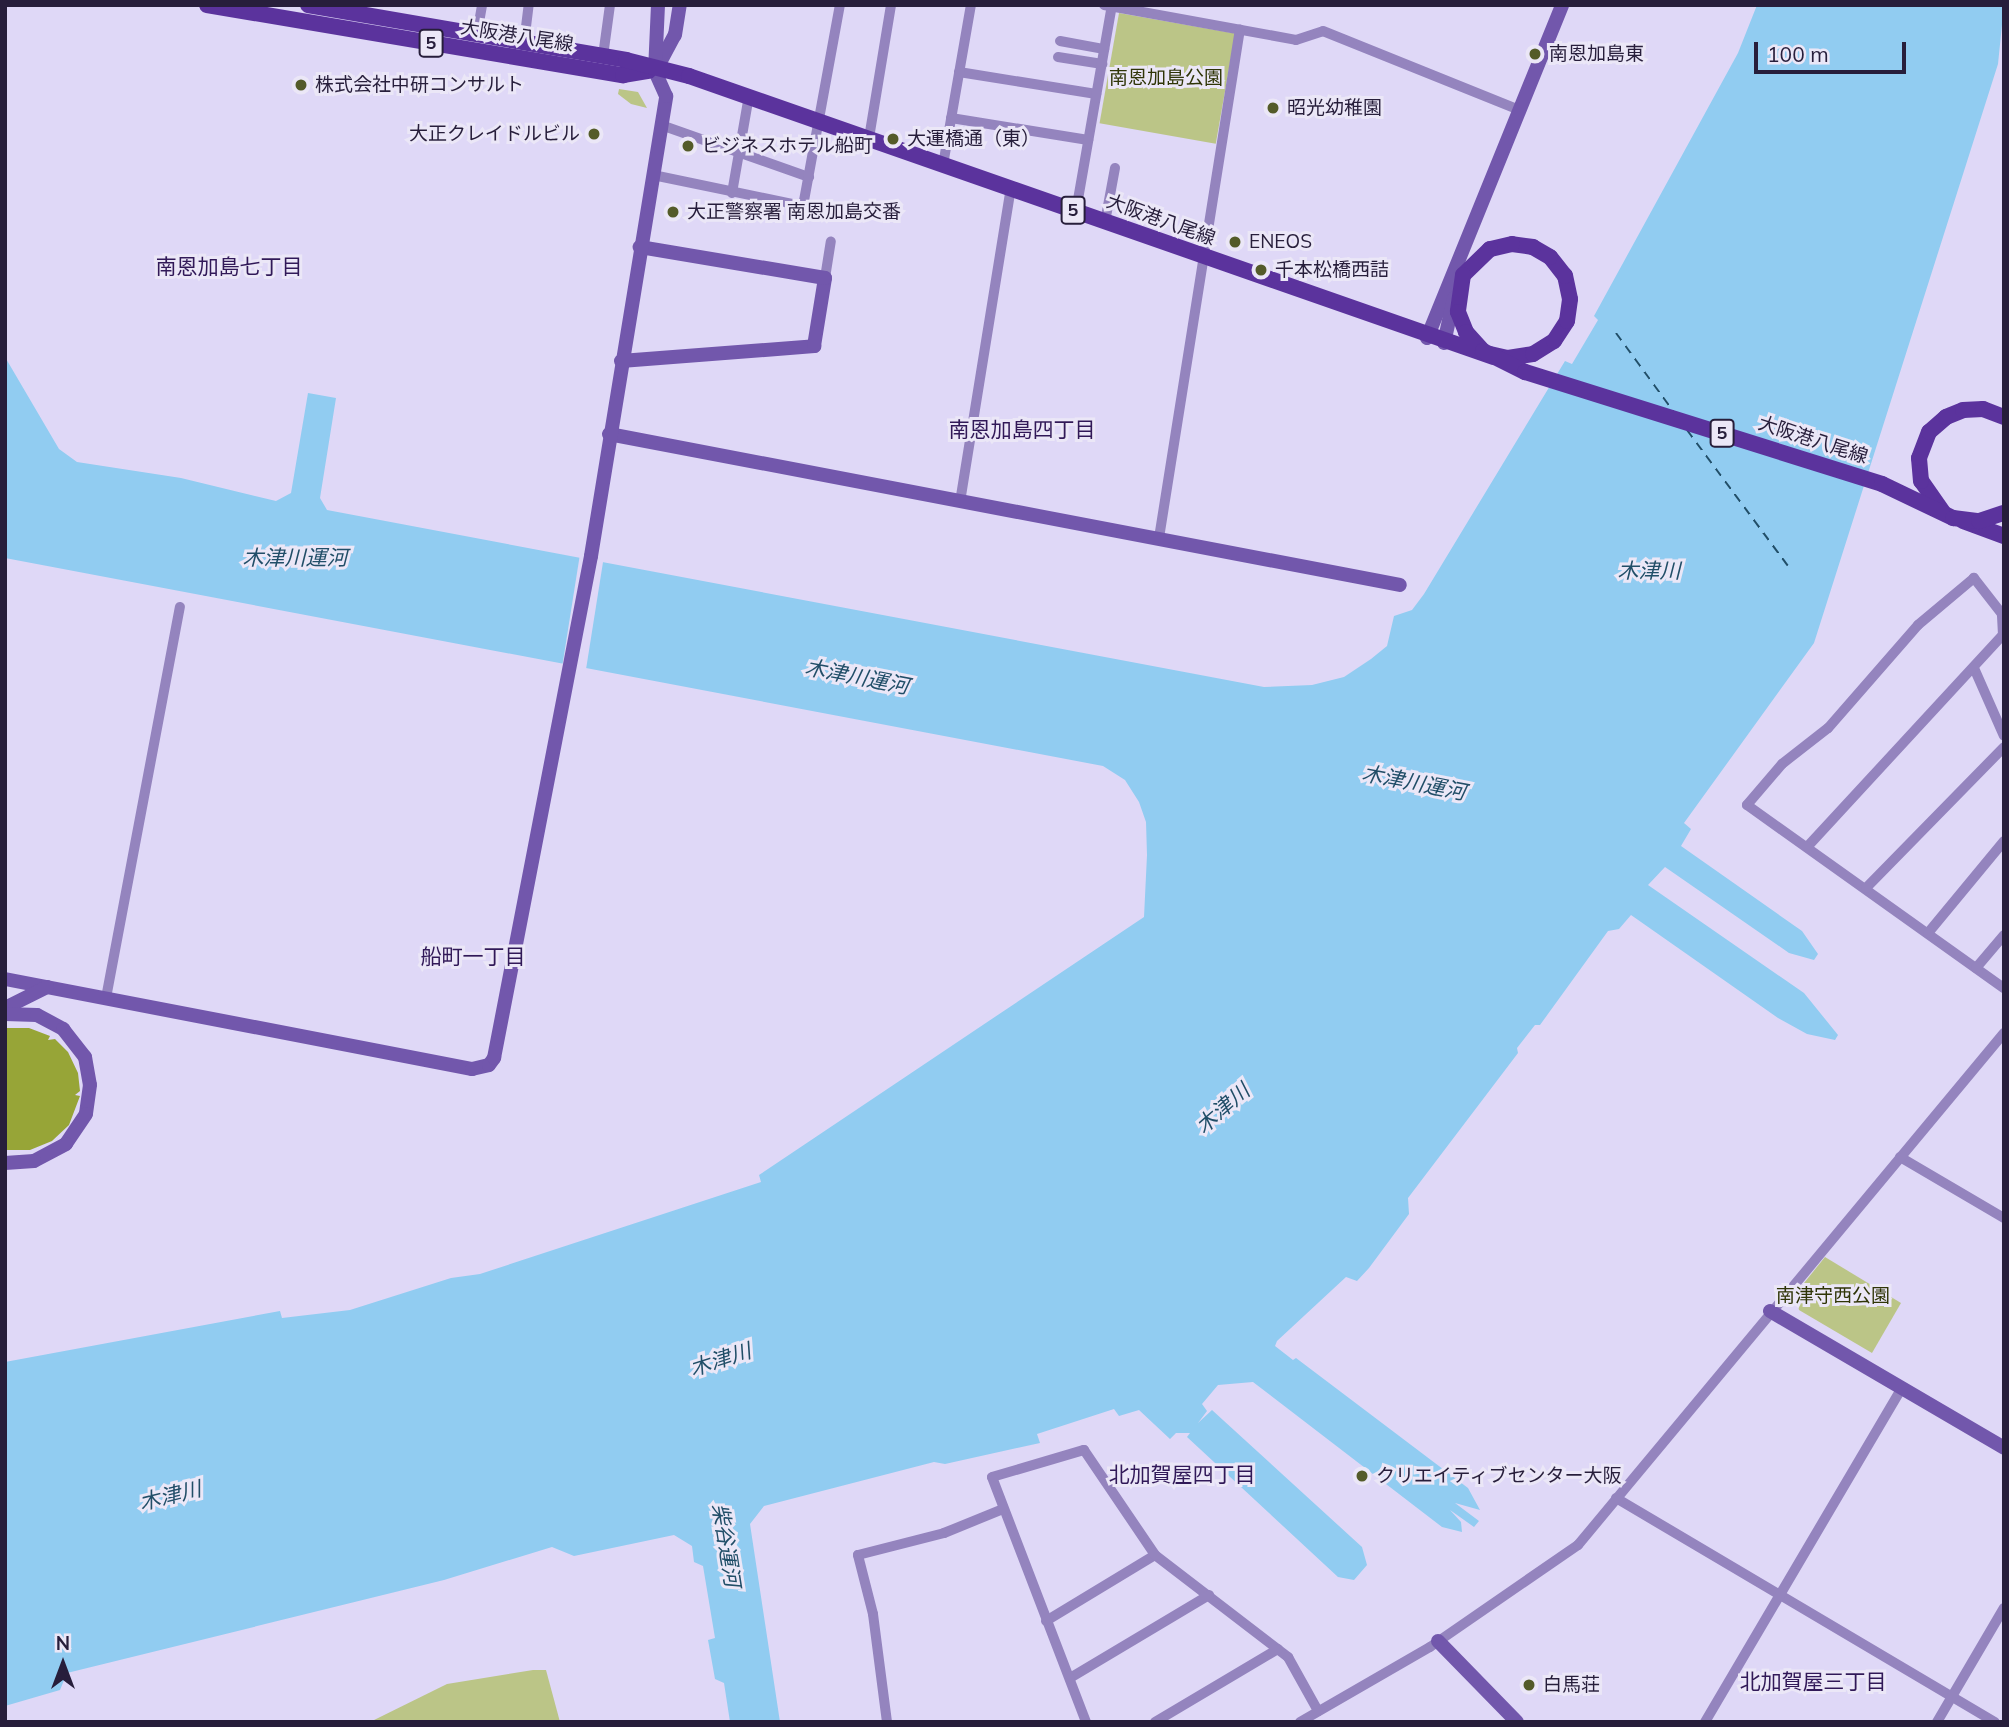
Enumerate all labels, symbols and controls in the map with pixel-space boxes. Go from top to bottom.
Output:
street label: 大阪港八尾線 [459,16,575,56]
road number: 5 [417,28,445,58]
scale bar [1757,28,1909,72]
text: 100 m [1767,41,1829,67]
place label: 南恩加島東 [1549,43,1644,65]
marker: 南恩加島東 [1527,46,1543,62]
park label: 南恩加島公園 [1109,67,1223,89]
place label: 株式会社中研コンサルト [315,74,524,96]
marker: 株式会社中研コンサルト [293,77,309,93]
place label: 昭光幼稚園 [1287,97,1382,119]
marker: 昭光幼稚園 [1265,100,1281,116]
place label: 大正クレイドルビル [409,123,580,145]
marker: 大正クレイドルビル [586,126,602,142]
place label: 大運橋通（東） [907,128,1040,150]
marker: 大運橋通（東） [885,131,901,147]
place label: ビジネスホテル船町 [702,135,873,157]
marker: ビジネスホテル船町 [680,138,696,154]
street label: 大阪港八尾線 [1104,190,1218,250]
road number: 5 [1059,196,1087,224]
place label: 大正警察署 南恩加島交番 [687,201,901,223]
marker: 大正警察署 南恩加島交番 [665,204,681,220]
place label: ENEOS [1249,231,1312,253]
marker: ENEOS [1227,234,1243,250]
district label: 南恩加島七丁目 [156,253,302,279]
place label: 千本松橋西詰 [1275,259,1389,281]
marker: 千本松橋西詰 [1253,262,1269,278]
street label: 大阪港八尾線 [1755,412,1871,468]
district label: 南恩加島四丁目 [949,416,1095,442]
road number: 5 [1708,418,1736,447]
water label: 木津川運河 [243,544,347,570]
water label: 木津川 [1618,557,1680,583]
water label: 木津川運河 [803,654,911,698]
water label: 木津川運河 [1360,760,1468,804]
district label: 船町一丁目 [421,943,525,969]
water label: 木津川 [1190,1078,1254,1138]
park label: 南津守西公園 [1776,1285,1890,1307]
water label: 木津川 [686,1337,754,1381]
district label: 北加賀屋四丁目 [1109,1461,1255,1487]
place label: クリエイティブセンター大阪 [1376,1465,1623,1487]
marker: クリエイティブセンター大阪 [1354,1468,1370,1484]
water label: 木津川 [136,1475,204,1515]
water label: 柴谷運河 [708,1502,746,1588]
north arrow [28,1629,98,1699]
text: N [56,1631,70,1655]
district label: 北加賀屋三丁目 [1740,1668,1886,1694]
place label: 白馬荘 [1543,1674,1600,1696]
marker: 白馬荘 [1521,1677,1537,1693]

